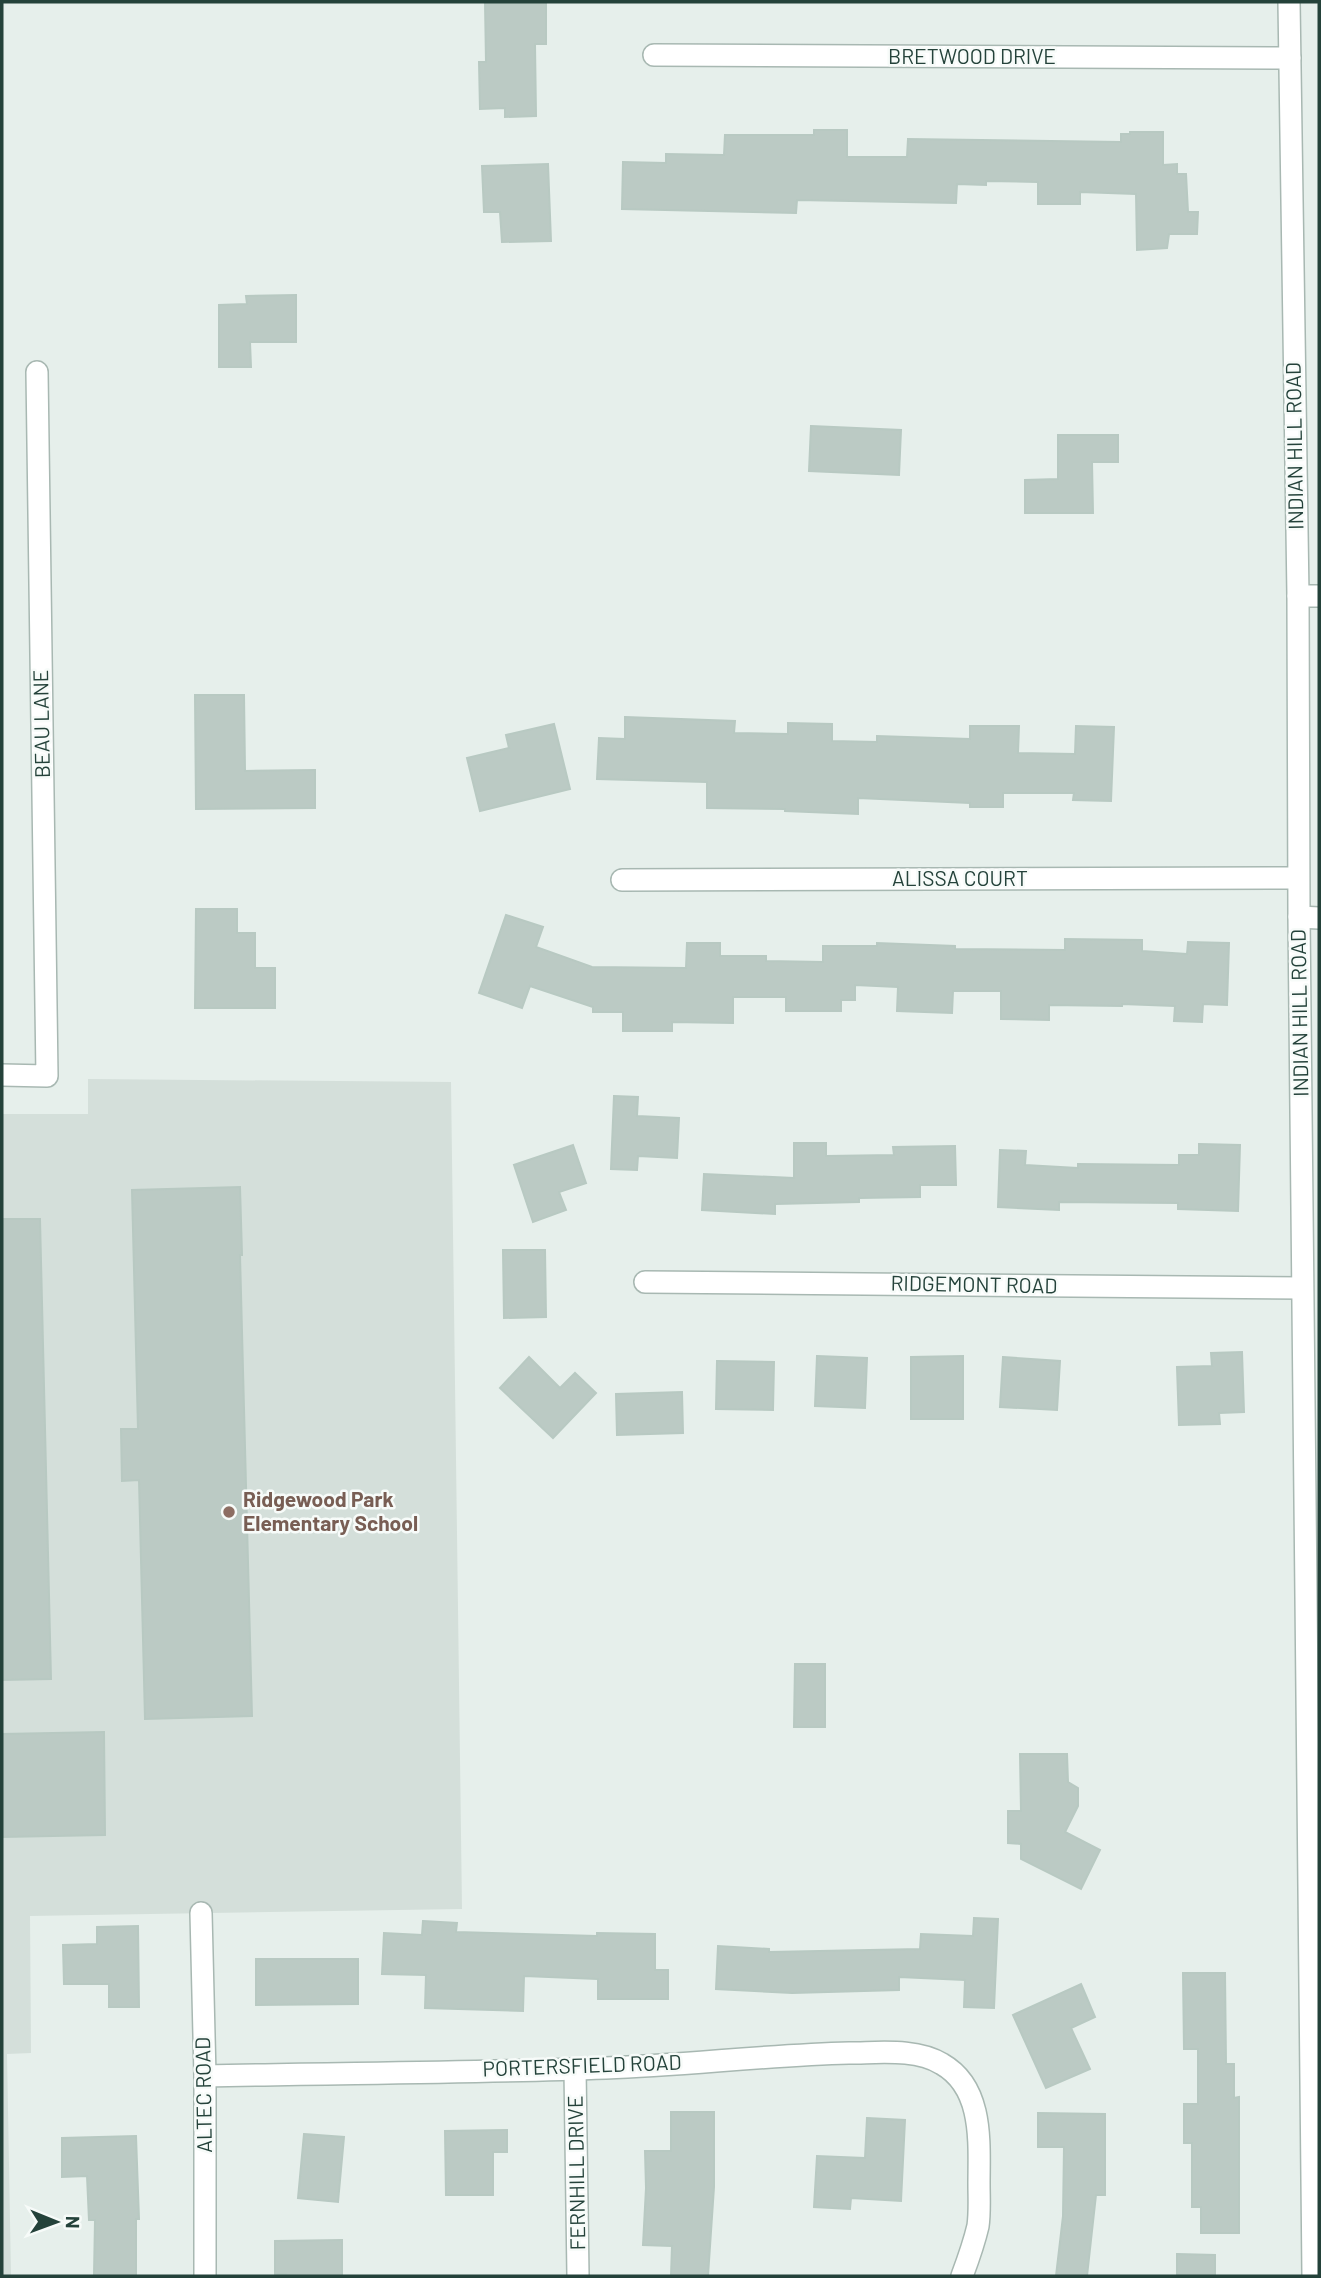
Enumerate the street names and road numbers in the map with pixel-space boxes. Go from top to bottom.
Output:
street label: BRETWOOD DRIVE [888,43,1056,68]
street label: INDIAN HILL ROAD [1280,362,1307,530]
street label: BEAU LANE [27,670,54,778]
street label: ALISSA COURT [892,865,1028,890]
street label: INDIAN HILL ROAD [1285,929,1312,1097]
street label: RIDGEMONT ROAD [890,1270,1058,1297]
street label: ALTEC ROAD [189,2037,216,2153]
street label: PORTERSFIELD ROAD [482,2049,682,2080]
street label: FERNHILL DRIVE [562,2095,589,2251]

